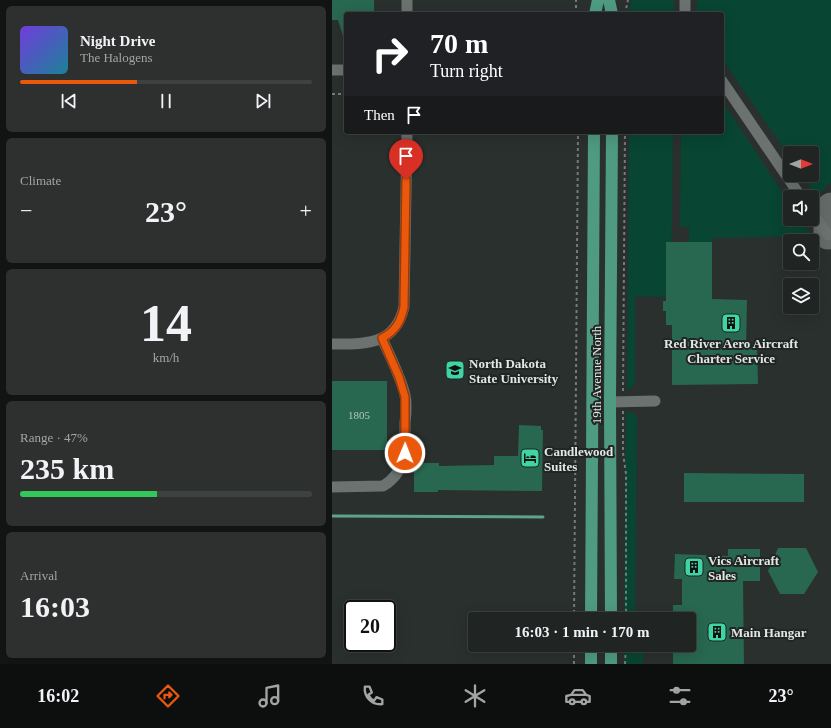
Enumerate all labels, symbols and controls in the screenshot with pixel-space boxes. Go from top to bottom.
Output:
icon: right [364,28,416,80]
text: 70 m [430,28,488,59]
text: Night Drive [80,33,155,49]
text: The Halogens [80,50,153,65]
text: Turn right [430,61,503,81]
icon: previous [58,90,80,112]
icon: pause [155,90,177,112]
icon: next [252,90,274,112]
icon: arrive [403,104,425,126]
text: Then [364,107,395,123]
pin [389,139,423,180]
icon: arrive [395,145,417,167]
north arrow [783,146,819,182]
map controls [783,146,819,314]
text: Climate [20,173,61,188]
button: sound [783,190,819,226]
text: 23° [145,195,187,228]
text: − [20,198,32,223]
text: + [300,198,312,223]
button: search [783,234,819,270]
button: layers [783,278,819,314]
text: 14 [140,295,192,352]
building icon: Red River Aero Aircraft Charter Service [720,312,742,334]
street label: 19th Avenue North [589,325,604,424]
place label: Red River Aero Aircraft Charter Service [664,336,799,366]
text: km/h [153,350,179,365]
place label: North Dakota State University [469,356,559,386]
school or university icon: North Dakota State University [444,359,466,381]
house number: 1805 [348,409,371,421]
text: Range · 47% [20,430,88,445]
position arrow [384,432,426,474]
place label: Candlewood Suites [544,444,614,474]
hotel icon: Candlewood Suites [519,447,541,469]
text: 235 km [20,452,114,485]
place label: Vics Aircraft Sales [708,553,780,583]
building icon: Vics Aircraft Sales [683,556,705,578]
text: Arrival [20,568,58,583]
text: 16:03 [20,590,90,623]
speed limit sign: 20 [344,600,396,652]
building icon: Main Hangar [706,621,728,643]
text: 16:03 · 1 min · 170 m [515,624,650,640]
place label: Main Hangar [731,625,807,640]
icon: directions [154,682,182,710]
icon: music [256,682,284,710]
icon: phone [359,682,387,710]
icon: climate [461,682,489,710]
icon: car [564,682,592,710]
icon: filters [666,682,694,710]
text: 16:02 [37,686,79,706]
text: 23° [769,686,794,706]

